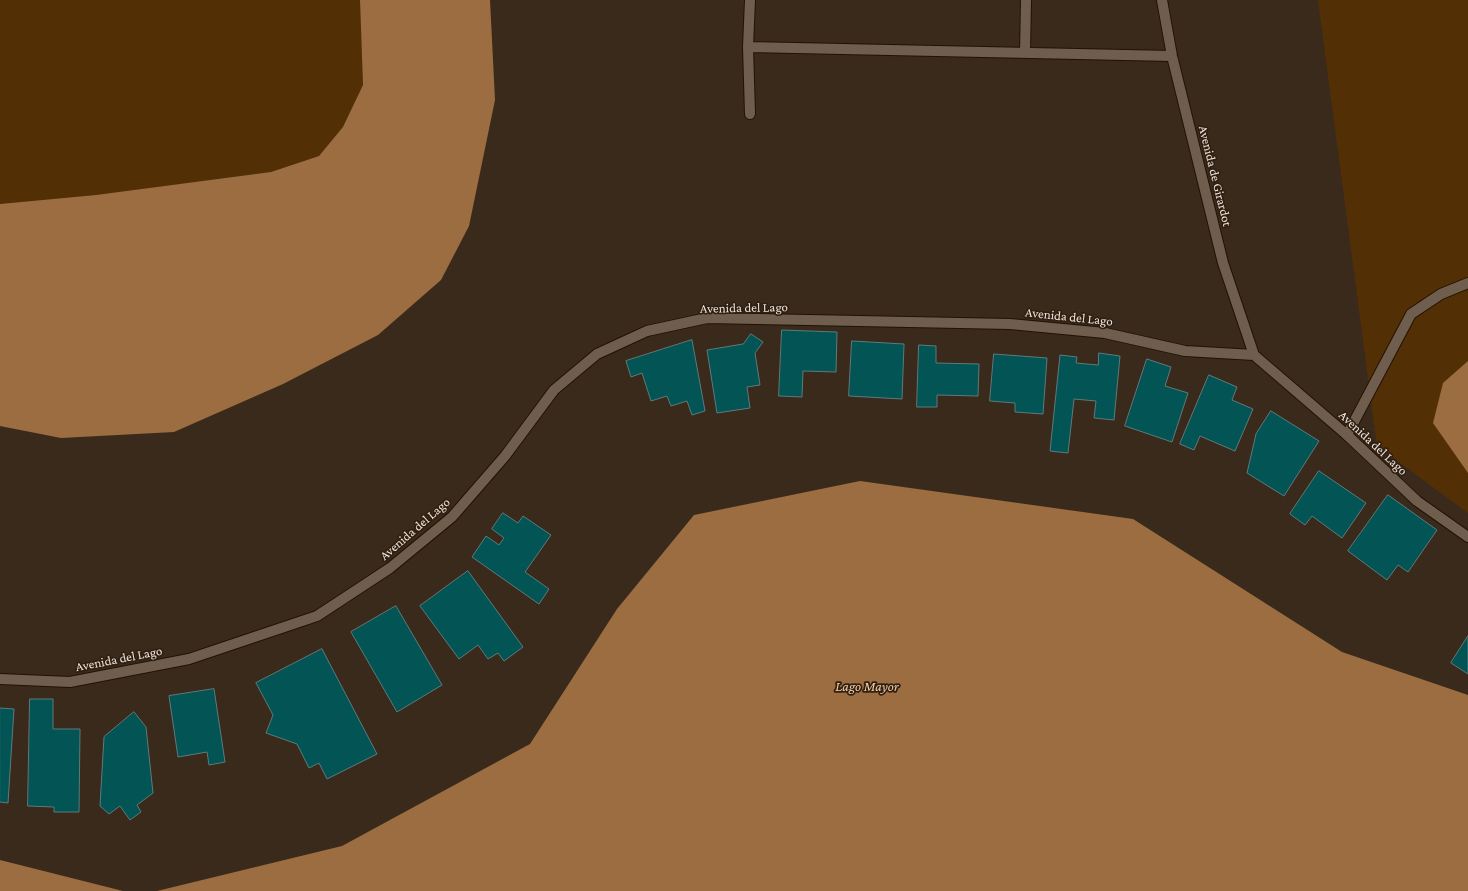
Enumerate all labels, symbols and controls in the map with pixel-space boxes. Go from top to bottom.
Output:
street label: Avenida de Girardot [1195,124,1235,228]
street label: Avenida del Lago [700,299,788,317]
street label: Avenida del Lago [1024,305,1114,329]
street label: Avenida del Lago [1336,407,1410,479]
street label: Avenida del Lago [377,494,453,564]
street label: Avenida del Lago [74,643,164,675]
water label: Lago Mayor [835,679,899,695]

